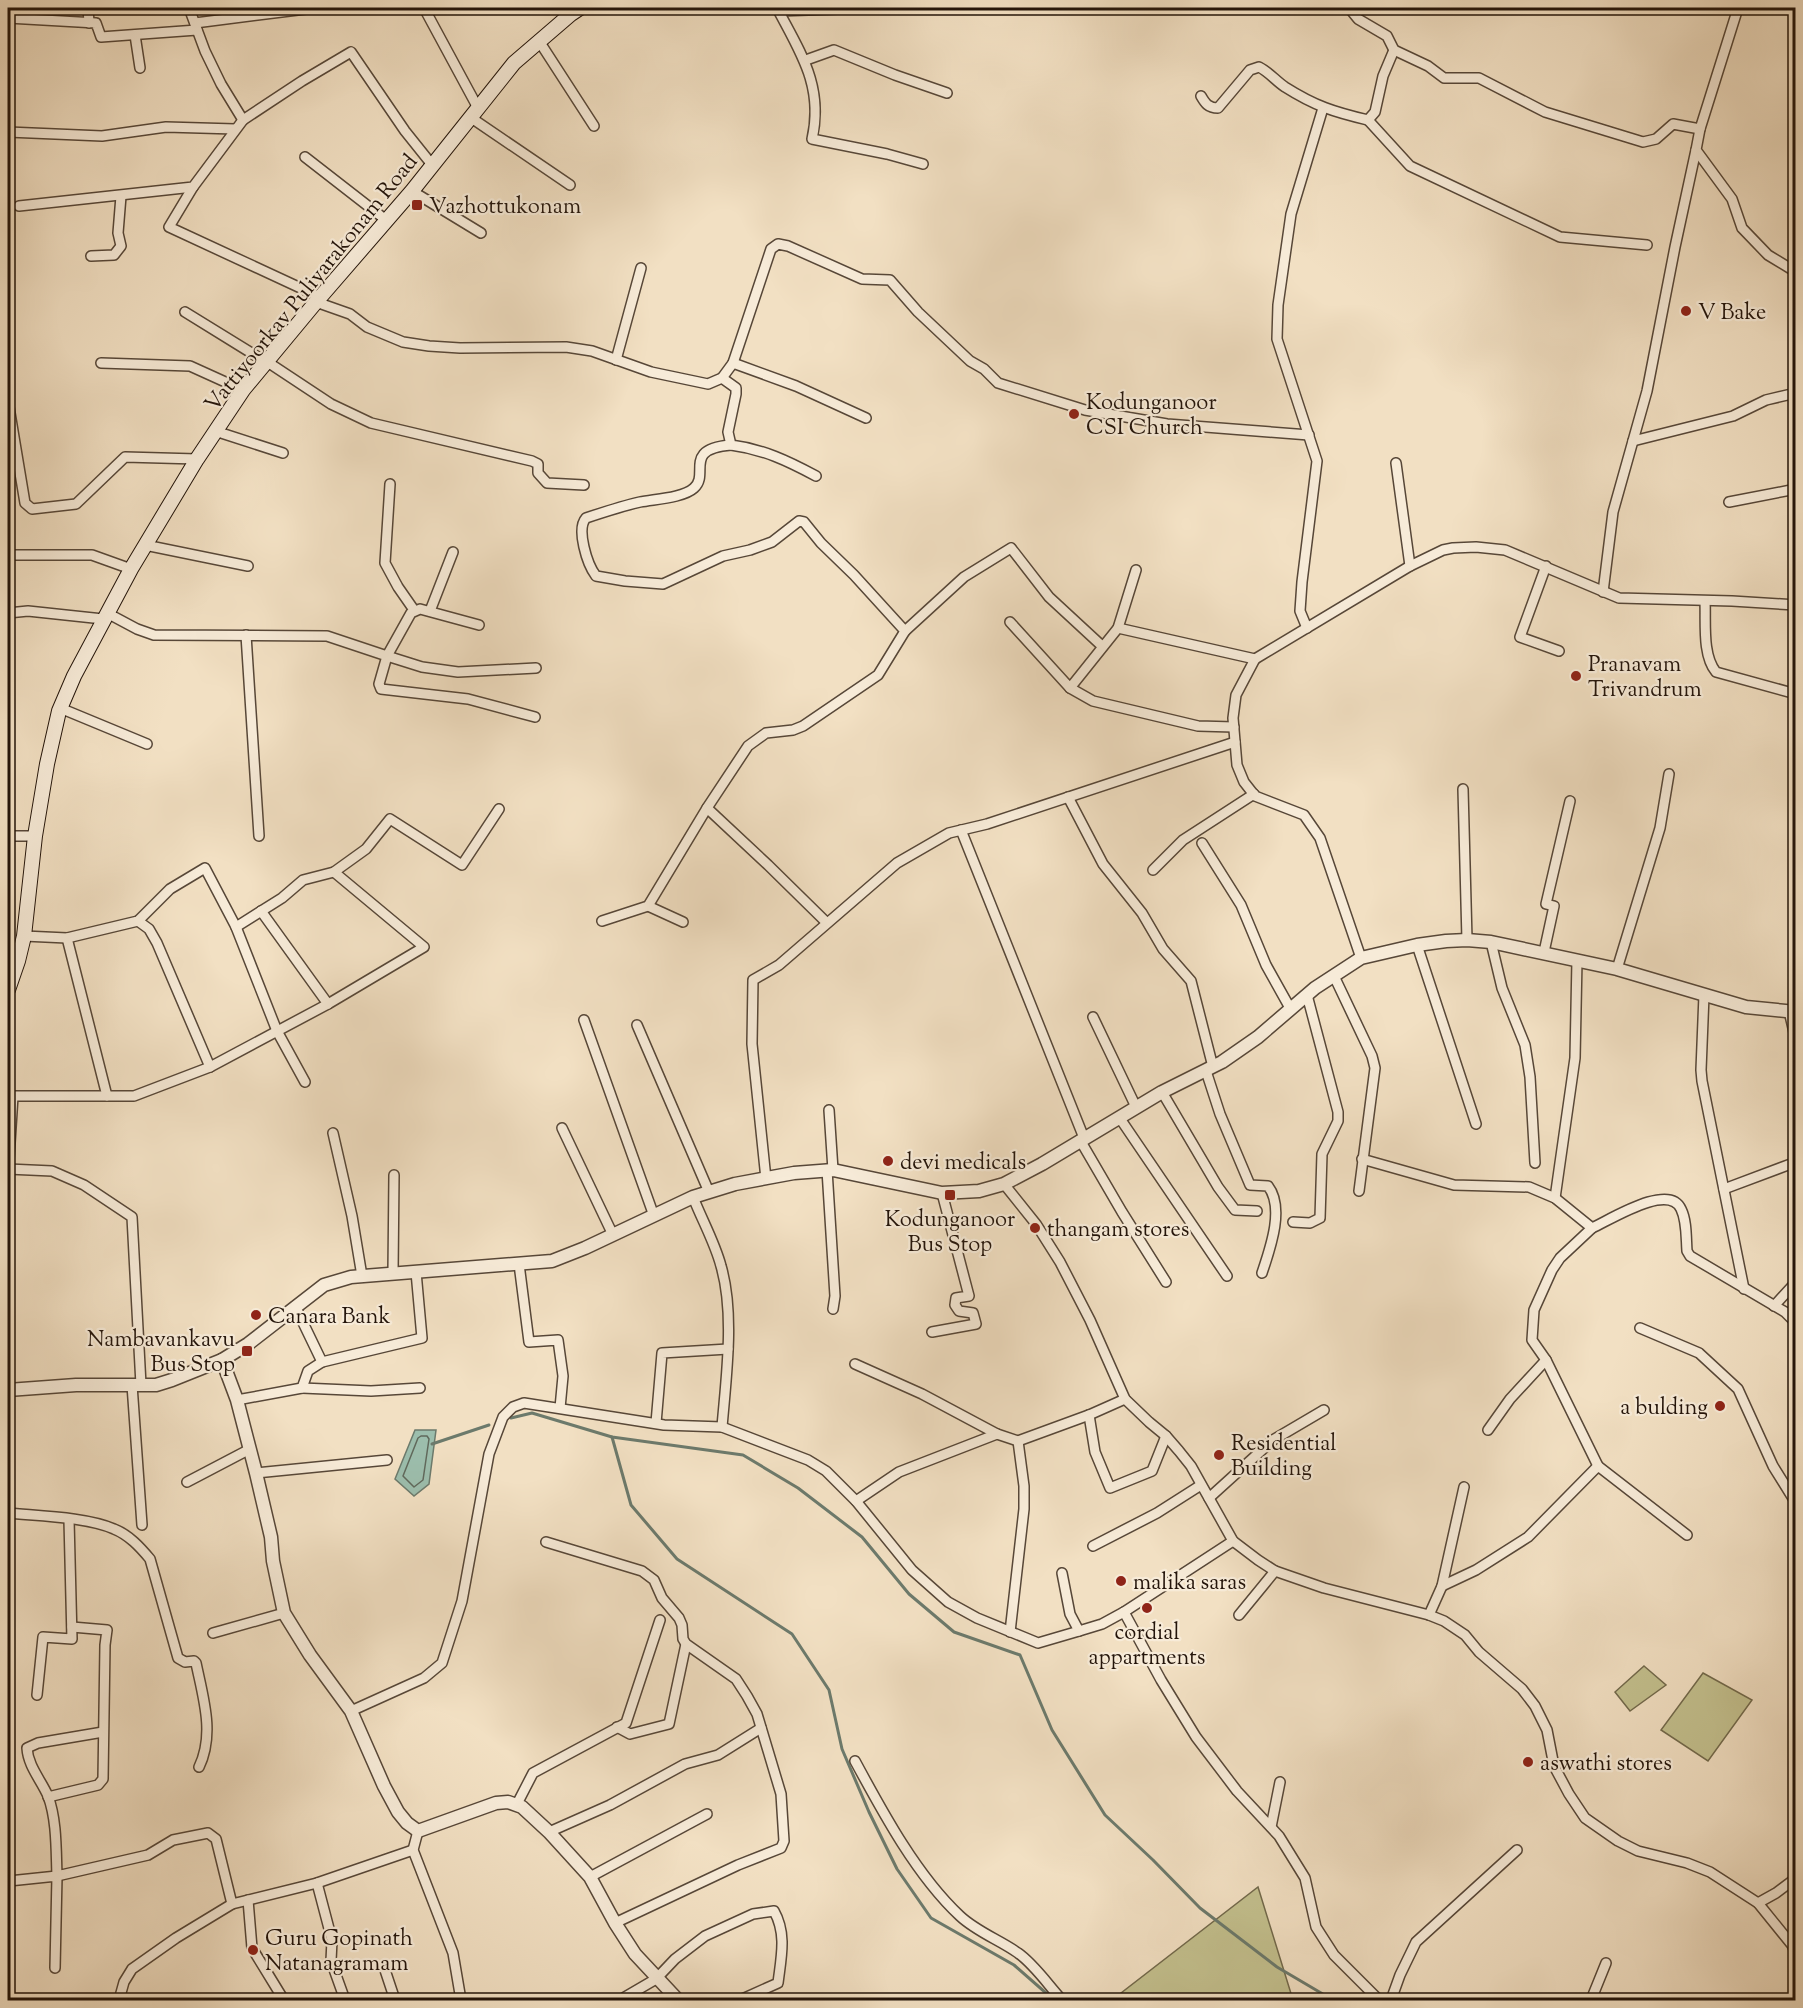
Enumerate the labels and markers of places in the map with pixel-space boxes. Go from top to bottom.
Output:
place label: Vazhottukonam [429,192,581,224]
marker: Vazhottukonam [410,198,424,212]
place label: V Bake [1698,298,1766,330]
marker: V Bake [1679,304,1693,318]
place label: Kodunganoor CSI Church [1086,388,1217,445]
marker: Kodunganoor CSI Church [1067,407,1081,421]
place label: Pranavam Trivandrum [1588,650,1702,707]
marker: Pranavam Trivandrum [1569,669,1583,683]
place label: devi medicals [900,1148,1026,1180]
marker: devi medicals [881,1154,895,1168]
marker: Kodunganoor Bus Stop [943,1188,957,1202]
place label: Kodunganoor Bus Stop [885,1205,1015,1262]
place label: thangam stores [1047,1215,1189,1247]
marker: thangam stores [1028,1221,1042,1235]
place label: Canara Bank [268,1302,390,1334]
marker: Canara Bank [249,1308,263,1322]
place label: Nambavankavu Bus Stop [87,1325,235,1382]
marker: Nambavankavu Bus Stop [240,1344,254,1358]
place label: a bulding [1620,1393,1708,1425]
marker: a bulding [1713,1399,1727,1413]
place label: Residential Building [1231,1429,1337,1486]
marker: Residential Building [1212,1448,1226,1462]
place label: malika saras [1133,1568,1246,1600]
marker: malika saras [1114,1574,1128,1588]
marker: cordial appartments [1140,1601,1154,1615]
place label: cordial appartments [1089,1618,1205,1675]
place label: aswathi stores [1540,1749,1672,1781]
marker: aswathi stores [1521,1755,1535,1769]
place label: Guru Gopinath Natanagramam [265,1924,413,1981]
marker: Guru Gopinath Natanagramam [246,1943,260,1957]

